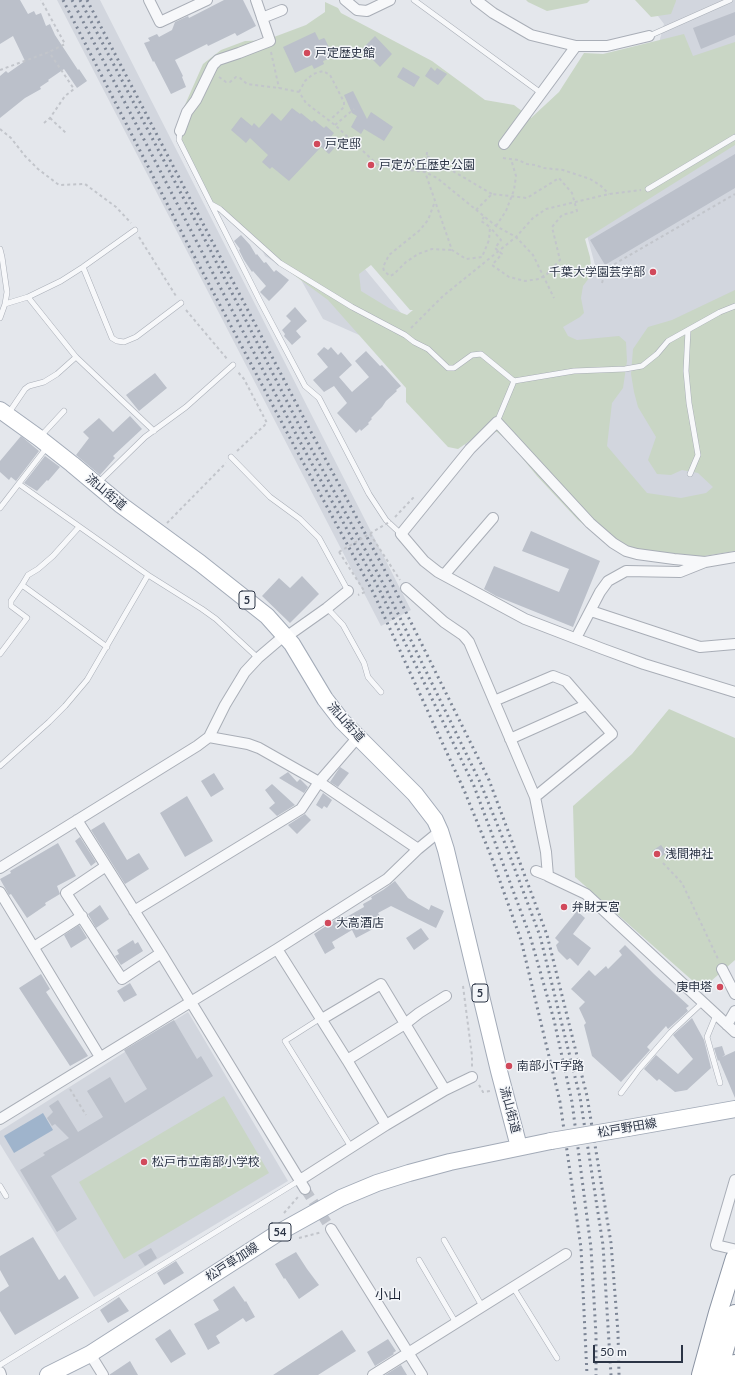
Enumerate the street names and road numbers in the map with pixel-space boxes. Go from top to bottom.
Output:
street label: 流山街道 [83,471,129,513]
road number: 5 [239,591,255,609]
street label: 流山街道 [325,699,367,745]
road number: 5 [472,984,488,1002]
street label: 流山街道 [497,1085,523,1135]
street label: 松戸野田線 [596,1116,658,1140]
road number: 54 [269,1223,291,1241]
street label: 松戸草加線 [203,1240,261,1284]

